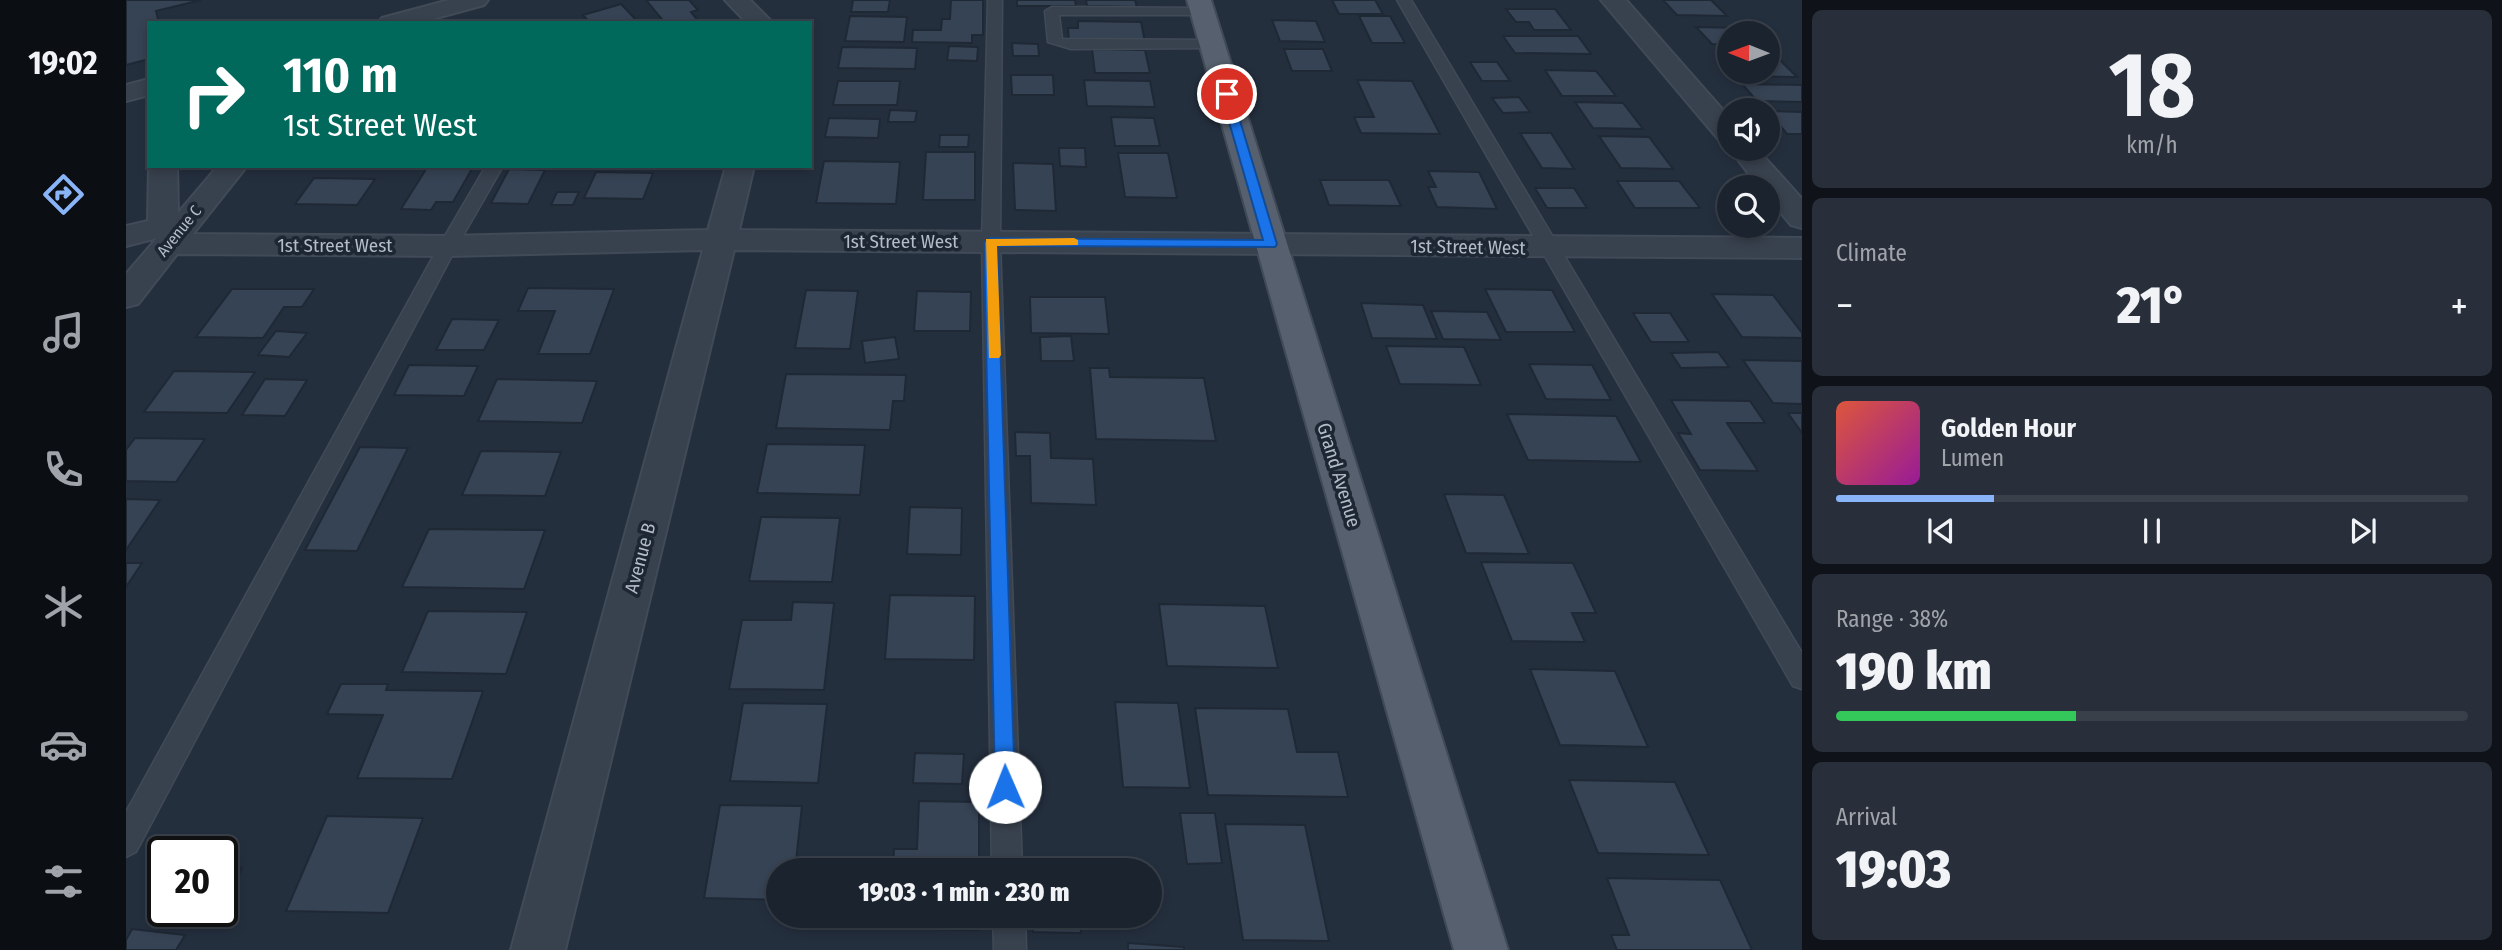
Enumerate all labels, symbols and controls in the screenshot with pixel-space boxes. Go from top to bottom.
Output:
north arrow [1717,21,1780,84]
map controls [1717,21,1780,238]
text: 18 [2109,31,2195,140]
text: 19:02 [28,44,98,82]
text: 110 m [283,46,398,105]
icon: right [168,49,259,140]
pin [1197,64,1257,124]
icon: arrive [1208,75,1246,113]
button: sound [1717,98,1780,161]
text: 1st Street West [283,106,477,144]
text: km/h [2126,131,2178,159]
icon: directions [39,170,88,219]
button: search [1717,175,1780,238]
street label: Avenue C [153,202,205,260]
street label: 1st Street West [843,230,959,253]
street label: 1st Street West [277,234,393,257]
street label: 1st Street West [1410,234,1527,260]
text: Climate [1836,239,1907,267]
text: 21° [2117,274,2187,337]
text: − [1836,283,1853,329]
text: + [2451,283,2468,329]
icon: music [39,308,88,357]
text: Golden Hour [1941,413,2076,444]
street label: Grand Avenue [1312,420,1366,530]
text: Lumen [1941,444,2004,472]
icon: phone [39,445,88,494]
icon: previous [1922,512,1960,550]
icon: pause [2133,512,2171,550]
icon: next [2344,512,2382,550]
street label: Avenue B [620,520,660,596]
icon: climate [39,582,88,631]
text: Range · 38% [1836,605,1948,633]
text: 190 km [1836,640,1992,703]
icon: car [39,720,88,769]
position arrow [968,750,1042,824]
text: Arrival [1836,803,1897,831]
speed limit sign: 20 [147,836,238,927]
text: 19:03 [1836,838,1951,901]
icon: filters [39,857,88,906]
text: 19:03 · 1 min · 230 m [858,877,1070,908]

